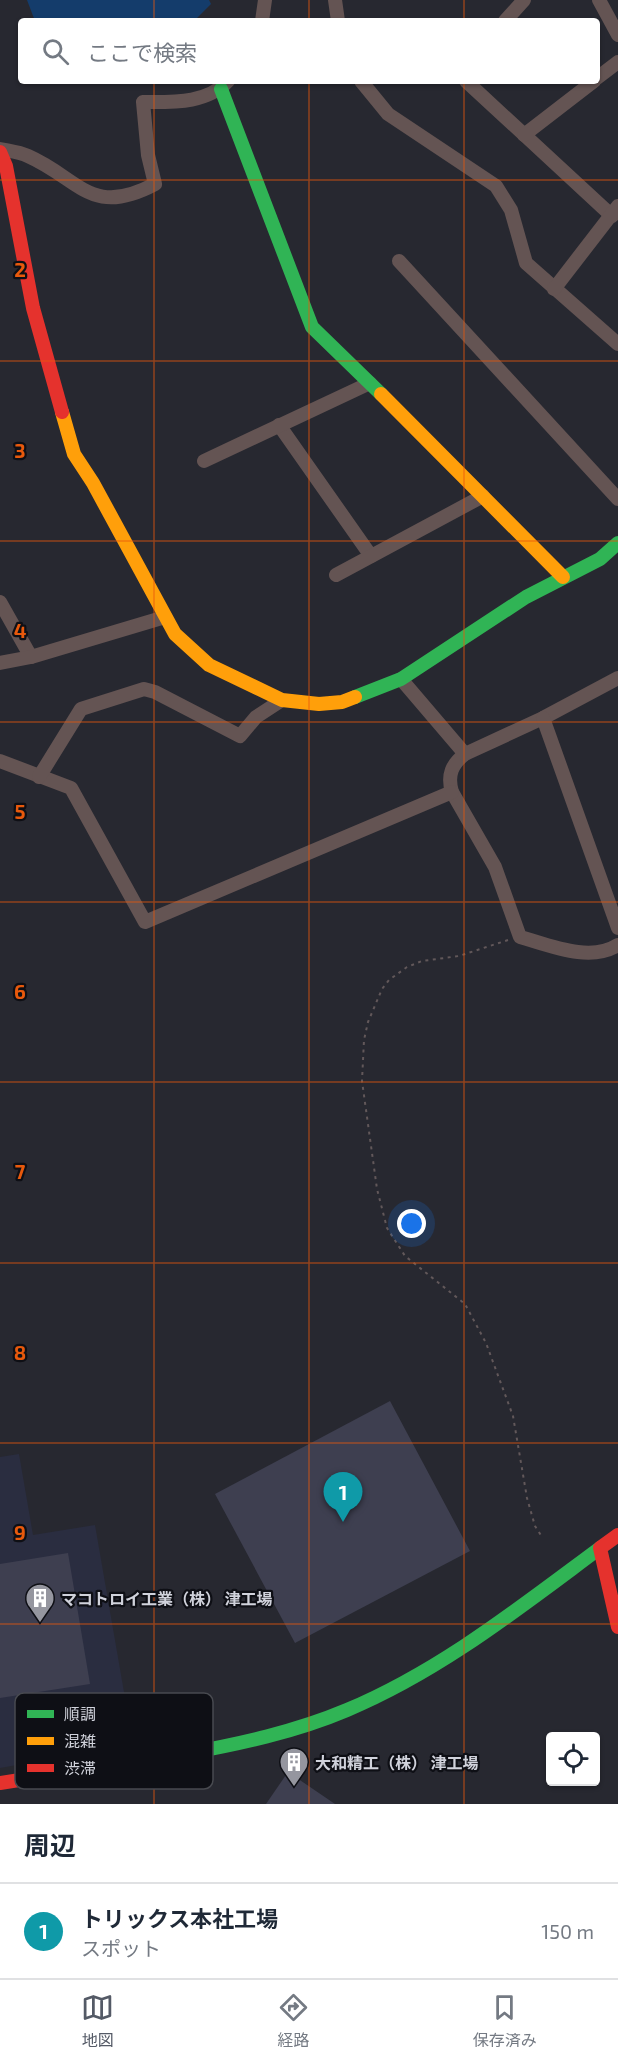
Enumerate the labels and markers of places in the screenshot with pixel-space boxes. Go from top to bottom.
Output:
pin: 1 [324,1472,362,1522]
building icon: マコトロイ工業（株） 津工場 [24,1582,56,1624]
place label: マコトロイ工業（株） 津工場 [61,1589,272,1608]
building icon: 大和精工（株） 津工場 [278,1746,310,1788]
place label: 大和精工（株） 津工場 [315,1753,478,1772]

